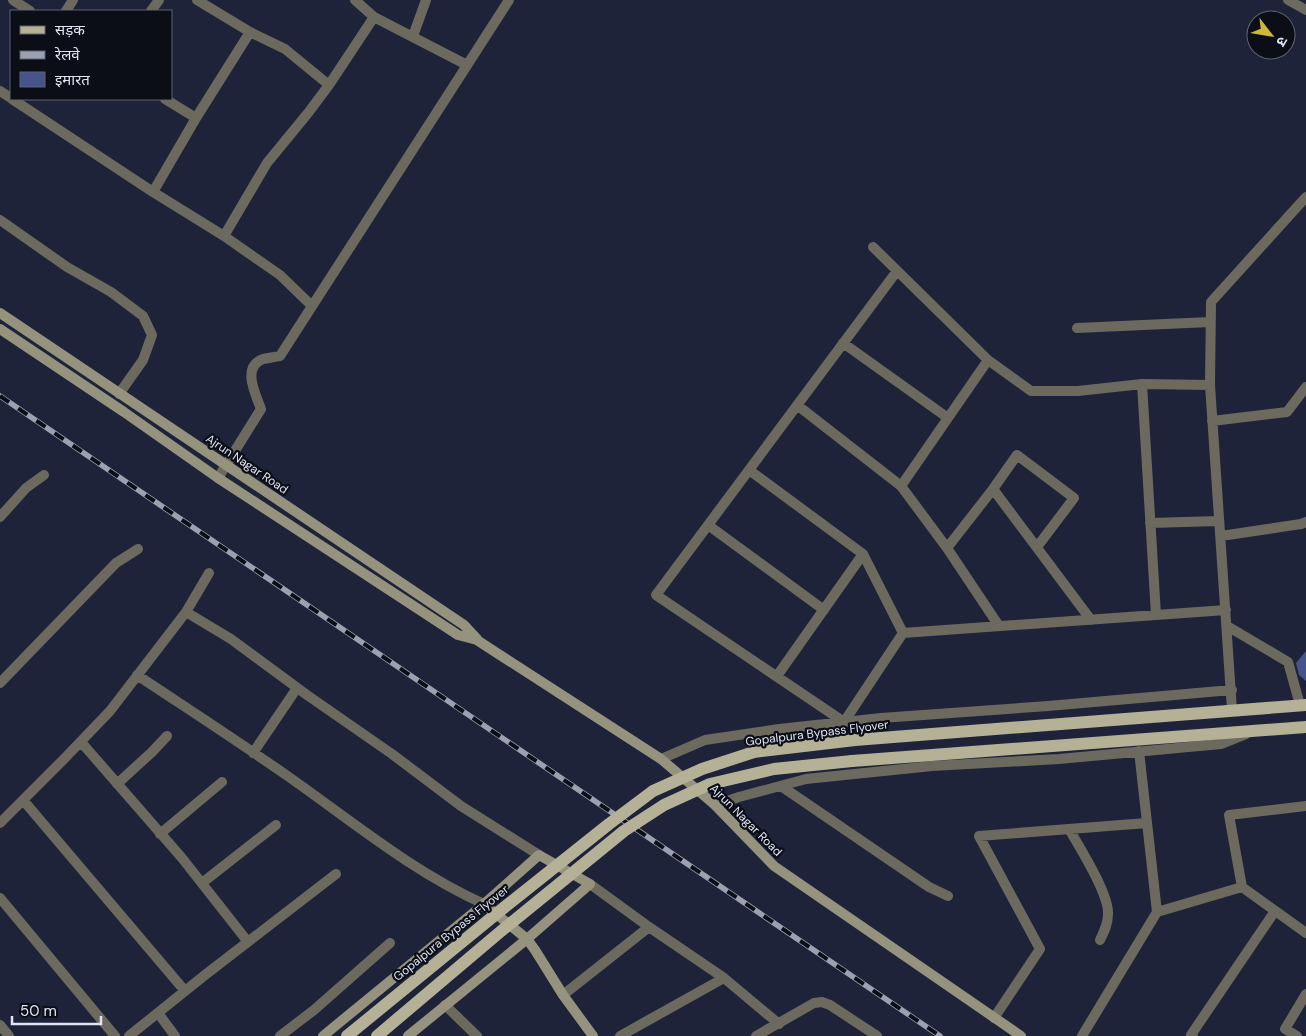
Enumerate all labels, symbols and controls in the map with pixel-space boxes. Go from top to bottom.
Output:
legend [10,10,172,100]
north arrow [1246,10,1296,60]
text: सड़क [55,20,85,40]
text: उ [1272,34,1292,51]
text: रेलवे [54,45,80,65]
text: इमारत [55,70,90,90]
street label: Ajrun Nagar Road [203,431,291,497]
street label: Gopalpura Bypass Flyover [745,716,890,750]
street label: Ajrun Nagar Road [706,780,786,860]
street label: Gopalpura Bypass Flyover [390,881,512,985]
scale bar [12,994,101,1026]
text: 50 m [20,1001,57,1021]

